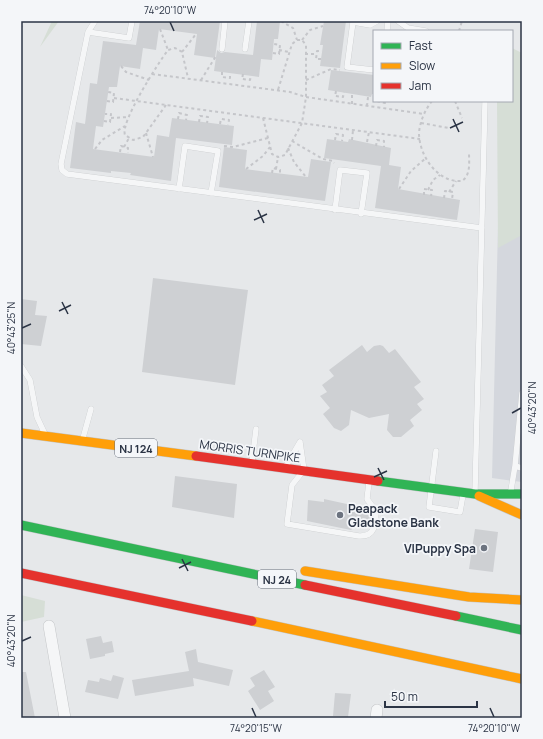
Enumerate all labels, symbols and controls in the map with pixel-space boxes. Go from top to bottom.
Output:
text: 74°20'10"W [144,3,197,17]
legend [373,30,513,102]
text: Fast [409,37,433,54]
text: Slow [409,57,435,74]
text: Jam [409,77,431,94]
text: 40°43'25"N [4,302,18,354]
text: 40°43'20"N [525,382,539,434]
street label: MORRIS TURNPIKE [198,435,302,467]
road number: NJ 124 [115,439,157,457]
place label: Peapack Gladstone Bank [348,500,439,531]
marker: Peapack Gladstone Bank [335,510,345,520]
place label: VIPuppy Spa [404,540,476,557]
marker: VIPuppy Spa [479,543,489,553]
road number: NJ 24 [258,570,296,588]
text: 40°43'20"N [4,615,18,667]
scale bar [385,683,477,709]
text: 50 m [391,688,418,705]
text: 74°20'15"W [230,721,283,735]
text: 74°20'10"W [468,721,521,735]

